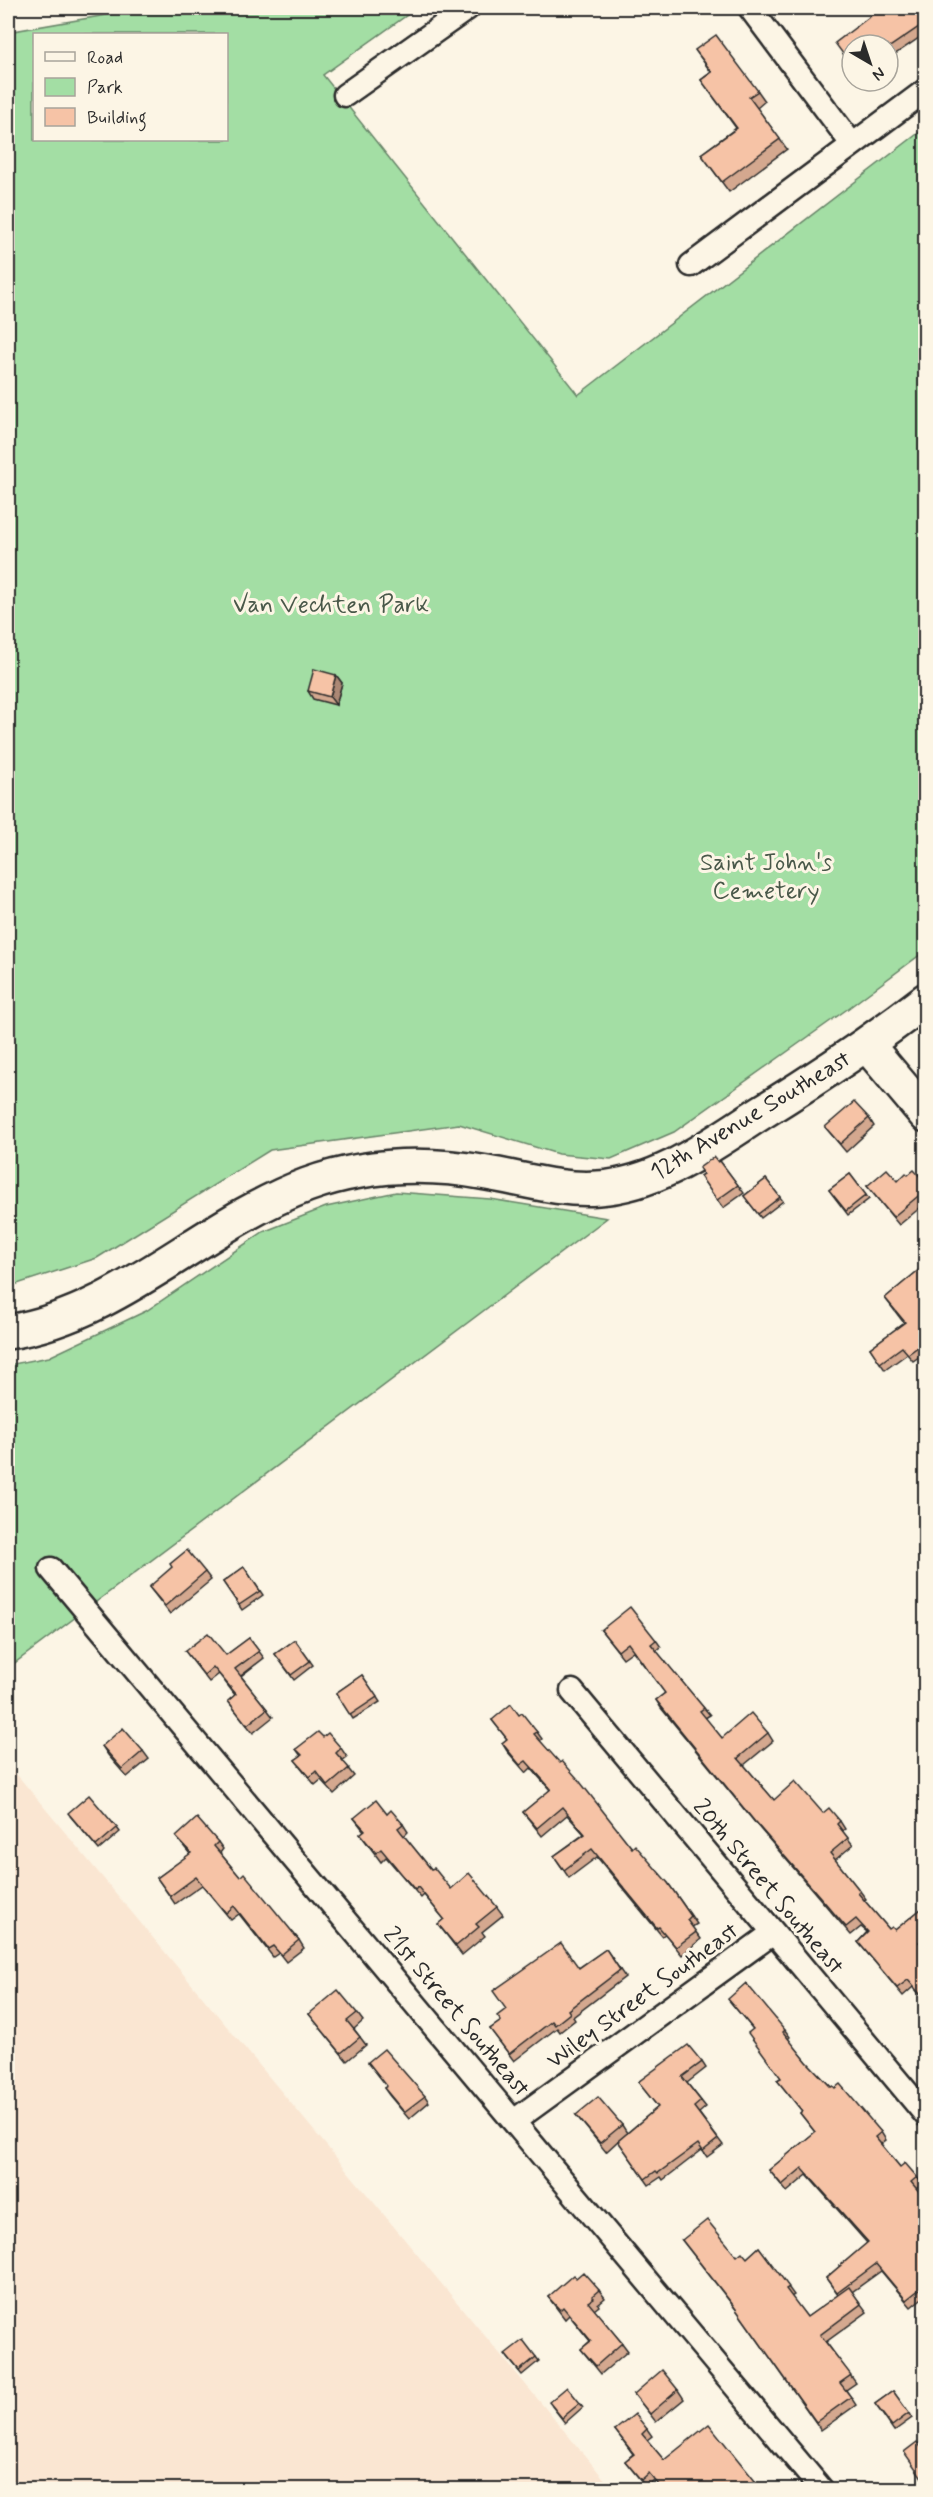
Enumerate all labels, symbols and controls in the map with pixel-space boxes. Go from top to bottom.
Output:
legend [33,33,228,141]
north arrow [840,33,900,93]
text: Road [87,46,123,70]
text: N [868,62,889,85]
text: Park [87,76,123,100]
text: Building [87,106,147,132]
park label: Van Vechten Park [233,590,429,621]
park label: Saint John's Cemetery [700,848,832,907]
street label: 12th Avenue Southeast [645,1044,857,1188]
street label: 20th Street Southeast [685,1793,851,1982]
street label: Wiley Street Southeast [541,1916,745,2076]
street label: 21st Street Southeast [376,1920,536,2104]

